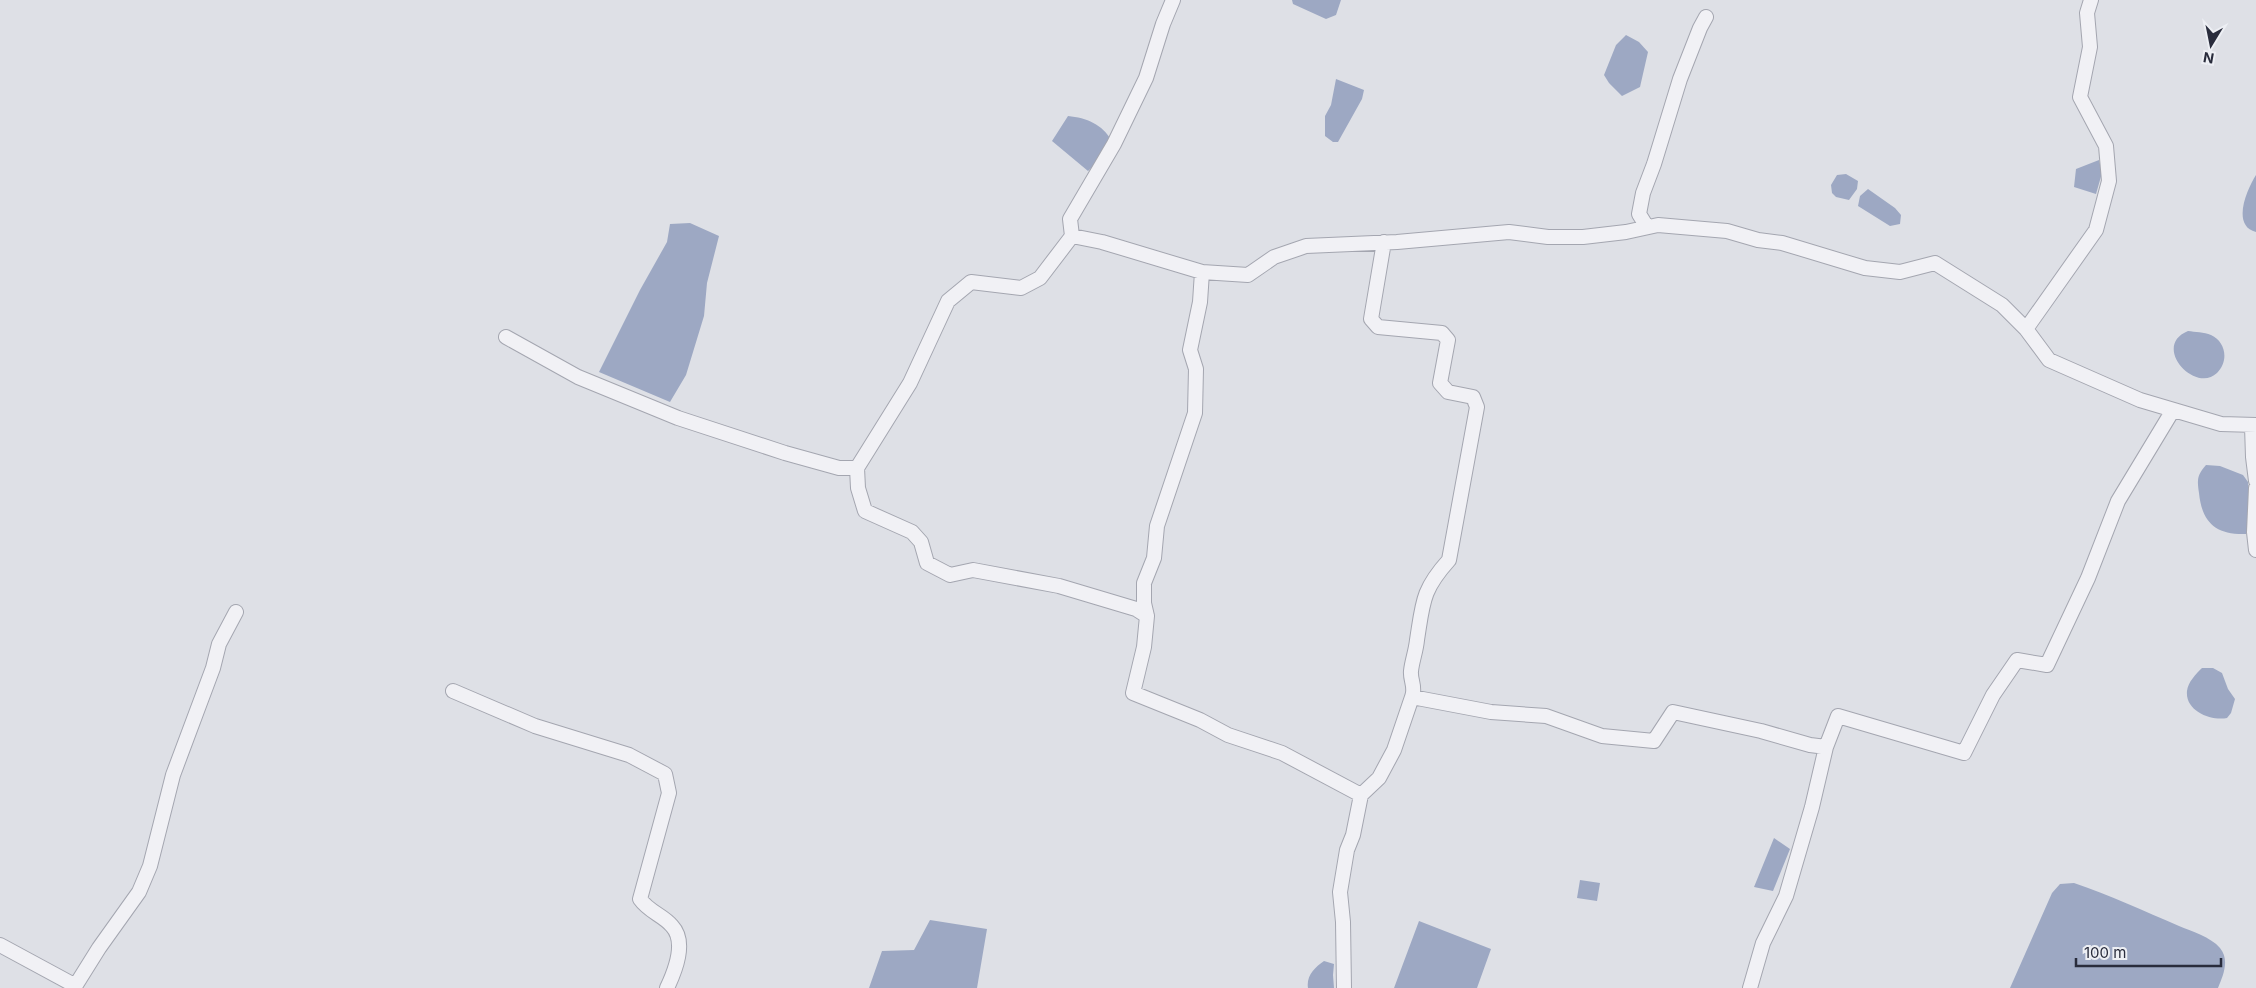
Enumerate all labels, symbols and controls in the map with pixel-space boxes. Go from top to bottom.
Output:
north arrow [2186,20,2236,70]
text: N [2202,49,2215,68]
scale bar [2076,936,2221,968]
text: 100 m [2084,943,2126,962]

